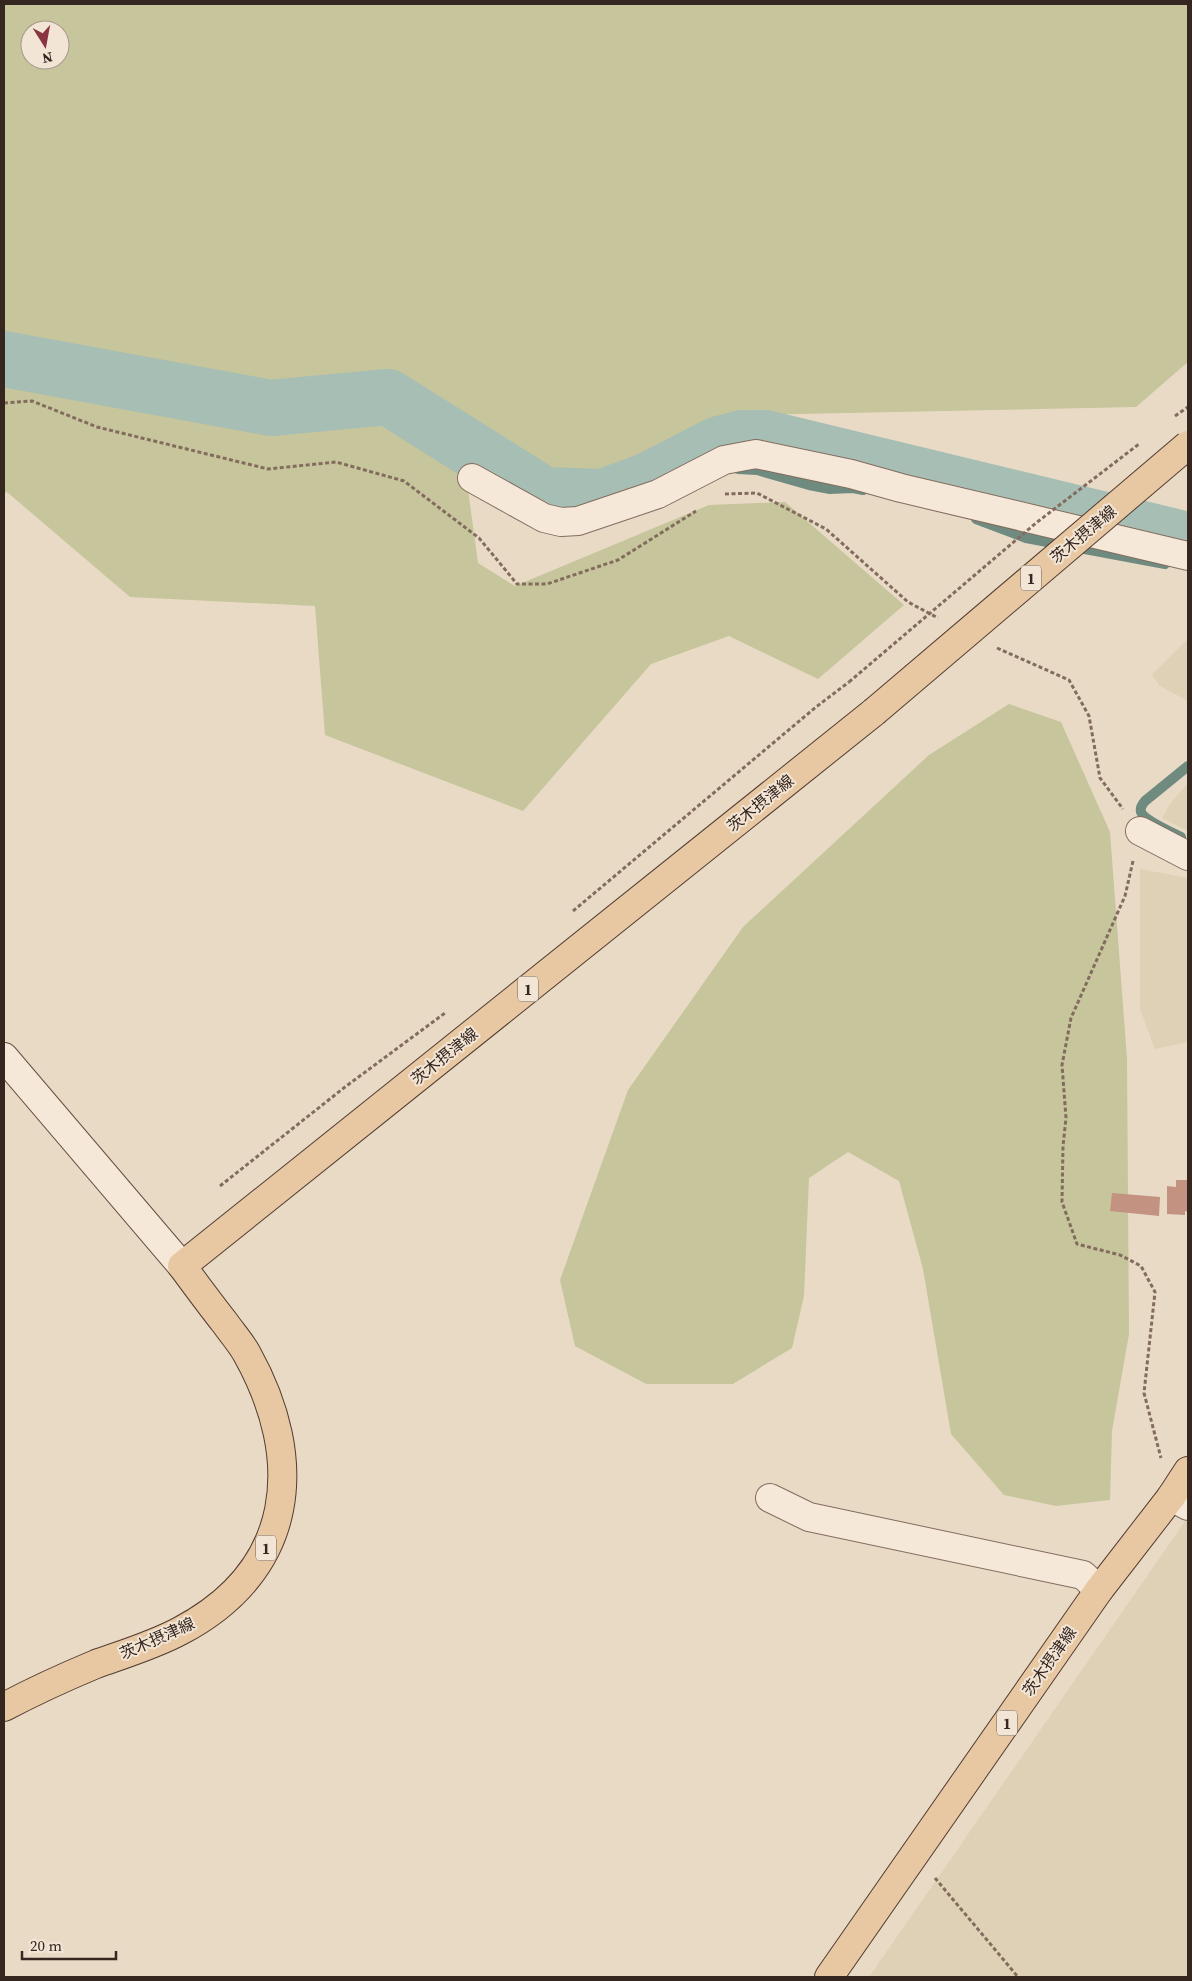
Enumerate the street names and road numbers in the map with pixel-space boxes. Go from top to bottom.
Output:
street label: 茨木摂津線 [1045,500,1121,568]
road number: 1 [1021,566,1041,590]
street label: 茨木摂津線 [722,769,798,837]
road number: 1 [518,976,538,1002]
street label: 茨木摂津線 [406,1022,482,1090]
road number: 1 [256,1536,276,1560]
street label: 茨木摂津線 [116,1612,198,1664]
street label: 茨木摂津線 [1017,1622,1081,1700]
road number: 1 [997,1710,1017,1736]

